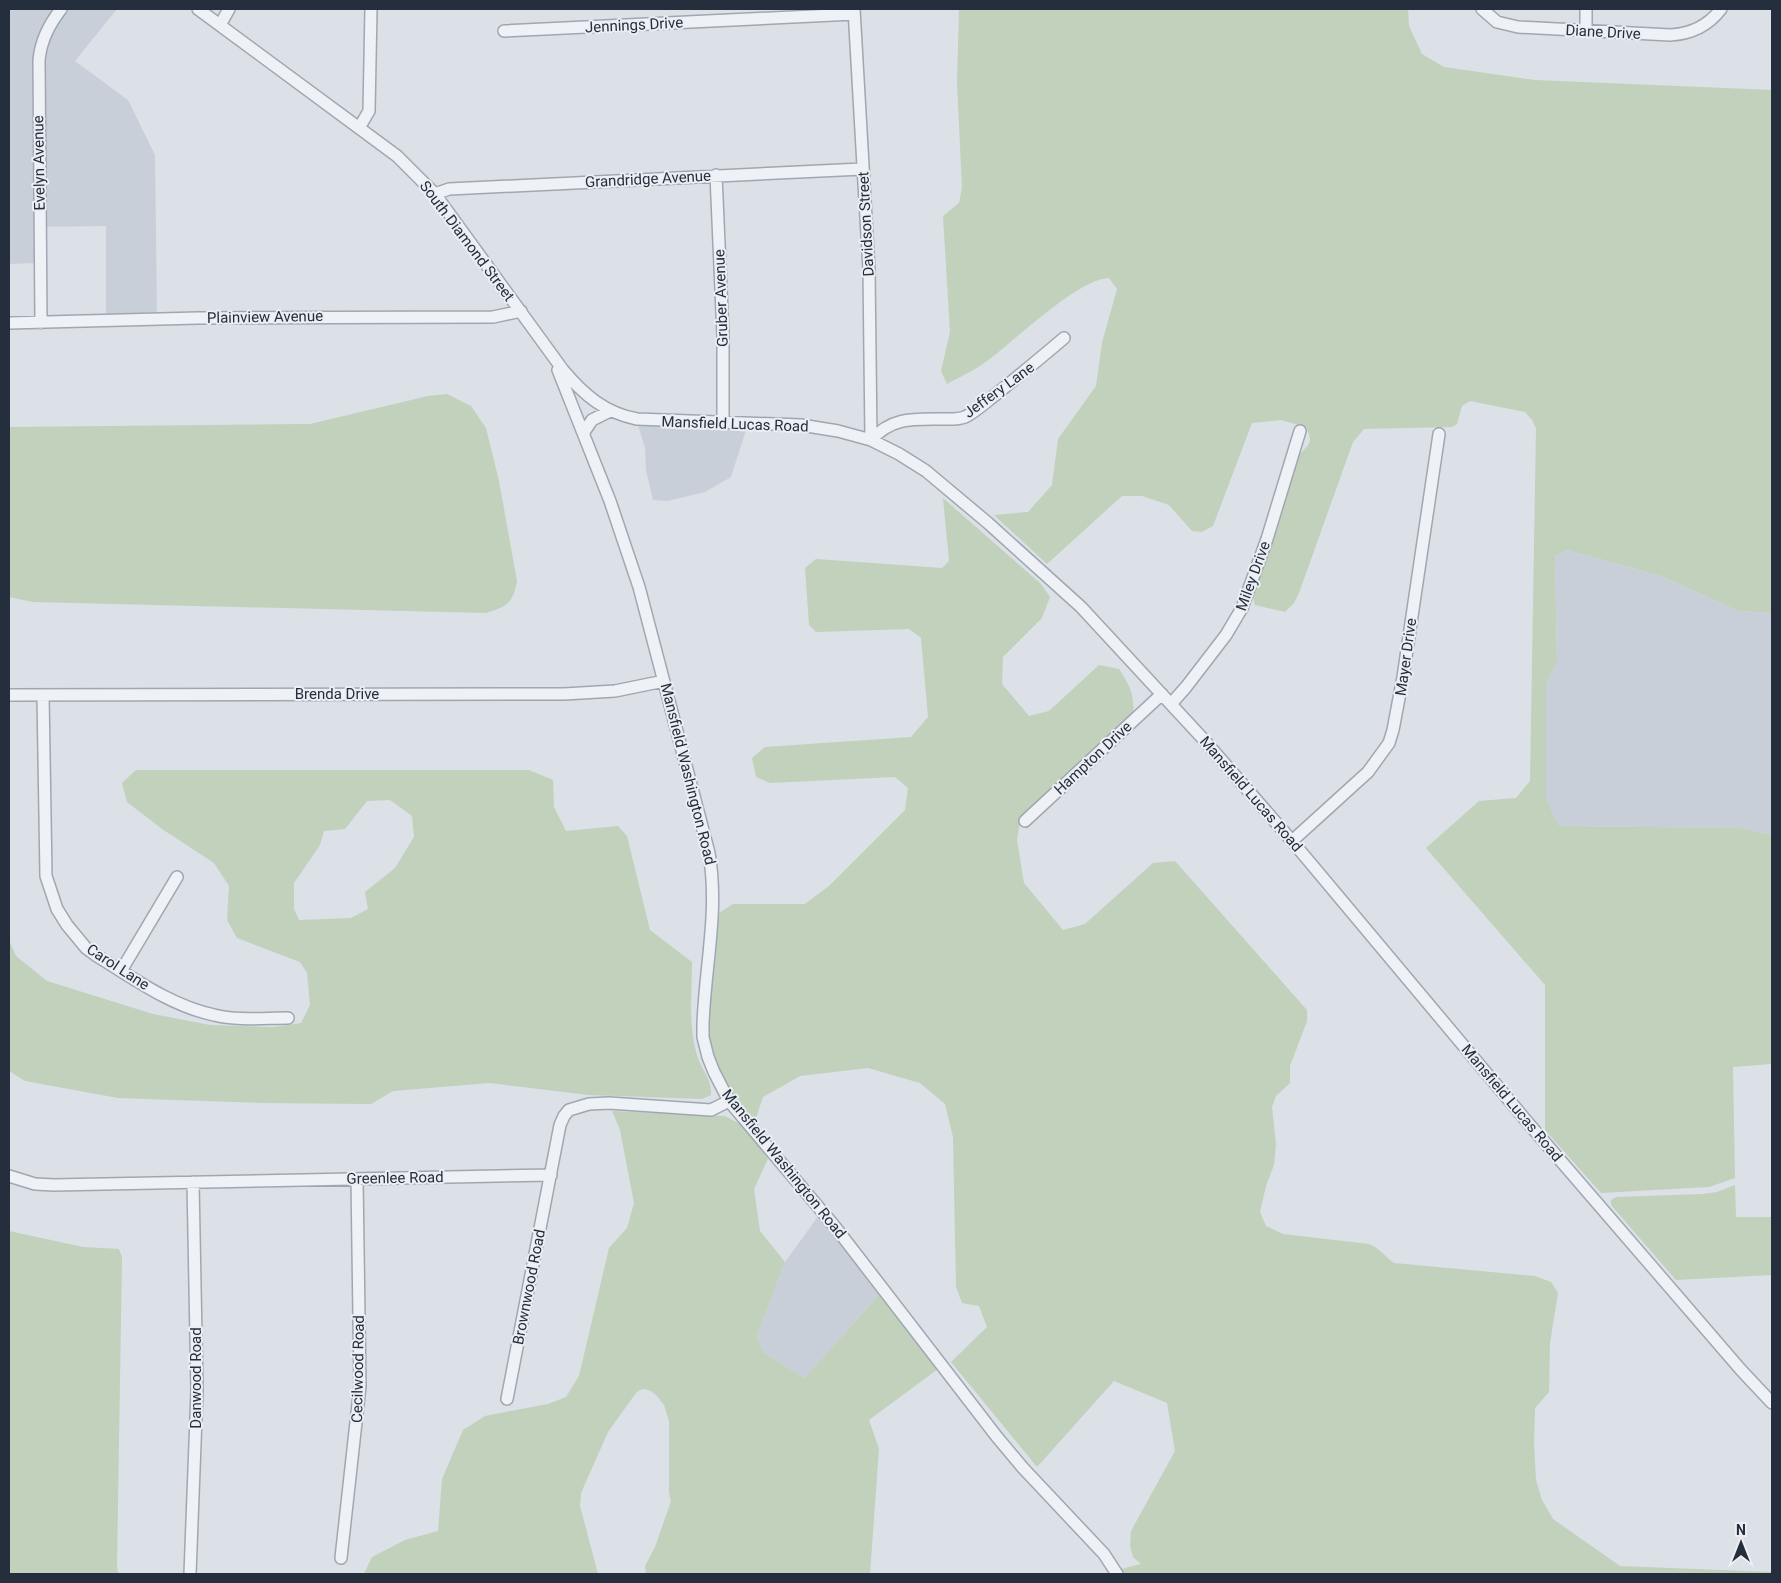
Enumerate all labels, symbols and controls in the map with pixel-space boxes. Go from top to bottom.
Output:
street label: Jennings Drive [584,13,684,37]
street label: Diane Drive [1565,21,1641,43]
street label: Evelyn Avenue [29,115,49,211]
street label: Grandridge Avenue [584,167,712,191]
street label: Davidson Street [854,171,878,277]
street label: South Diamond Street [416,177,518,305]
street label: Gruber Avenue [710,249,732,347]
street label: Plainview Avenue [207,307,323,327]
street label: Jeffery Lane [960,358,1038,422]
street label: Mansfield Lucas Road [661,412,809,436]
street label: Miley Drive [1232,539,1274,613]
street label: Mayer Drive [1392,617,1420,697]
street label: Mansfield Washington Road [657,681,719,867]
street label: Brenda Drive [295,685,379,703]
street label: Hampton Drive [1050,717,1136,799]
street label: Mansfield Lucas Road [1196,733,1306,855]
street label: Carol Lane [83,940,153,994]
street label: Mansfield Lucas Road [1458,1041,1566,1165]
street label: Mansfield Washington Road [718,1086,850,1242]
street label: Greenlee Road [346,1168,444,1188]
street label: Brownwood Road [509,1228,549,1346]
street label: Cecilwood Road [348,1315,368,1423]
street label: Danwood Road [187,1327,205,1429]
north arrow [1716,1518,1766,1568]
text: N [1736,1522,1746,1538]

